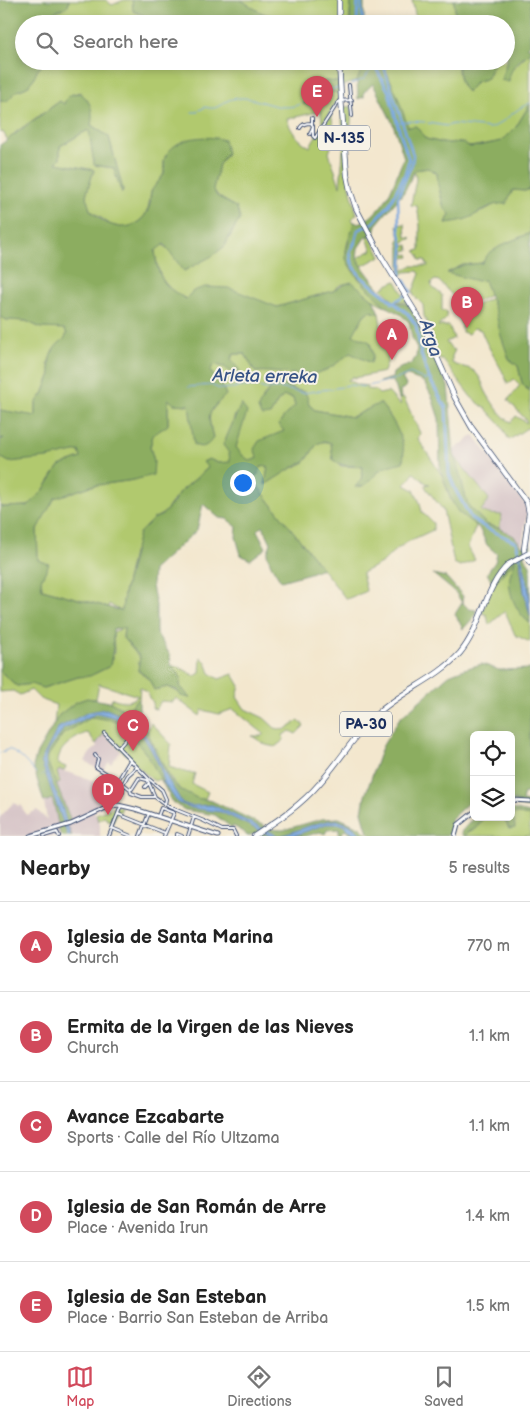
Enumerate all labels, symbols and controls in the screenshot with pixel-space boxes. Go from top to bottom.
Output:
search box [15,15,515,70]
icon: search [33,29,61,57]
text: Search here [73,31,178,54]
pin: E [301,76,333,117]
road number: N-135 [318,126,370,150]
pin: B [451,287,483,328]
water label: Arga [414,316,446,359]
pin: A [376,319,408,360]
water label: Arleta erreka [211,365,318,388]
your location [230,470,256,496]
pin: C [117,710,149,751]
road number: PA-30 [340,712,392,736]
map controls [470,731,515,821]
button: locate [470,731,515,776]
pin: D [92,774,124,815]
button: layers [470,776,515,821]
text: Nearby [20,856,90,881]
text: 5 results [448,859,510,878]
text: Iglesia de Santa Marina [67,926,273,949]
text: A [31,937,41,956]
text: 770 m [467,937,510,956]
text: Church [67,949,119,968]
text: Ermita de la Virgen de las Nieves [67,1016,354,1039]
text: B [30,1027,42,1046]
text: 1.1 km [469,1027,510,1046]
text: Church [67,1039,119,1058]
text: Avance Ezcabarte [67,1106,224,1129]
text: C [30,1117,42,1136]
text: 1.1 km [469,1117,510,1136]
text: Sports · Calle del Río Ultzama [67,1129,279,1148]
text: Iglesia de San Román de Arre [67,1196,326,1219]
text: D [30,1207,42,1226]
text: 1.4 km [466,1207,510,1226]
text: Place · Avenida Irun [67,1219,208,1238]
text: Iglesia de San Esteban [67,1286,267,1309]
text: E [31,1297,41,1316]
text: 1.5 km [466,1297,510,1316]
text: Place · Barrio San Esteban de Arriba [67,1309,328,1328]
tab: Map [66,1363,95,1410]
tab: Directions [227,1363,292,1410]
tab: Saved [424,1363,464,1410]

